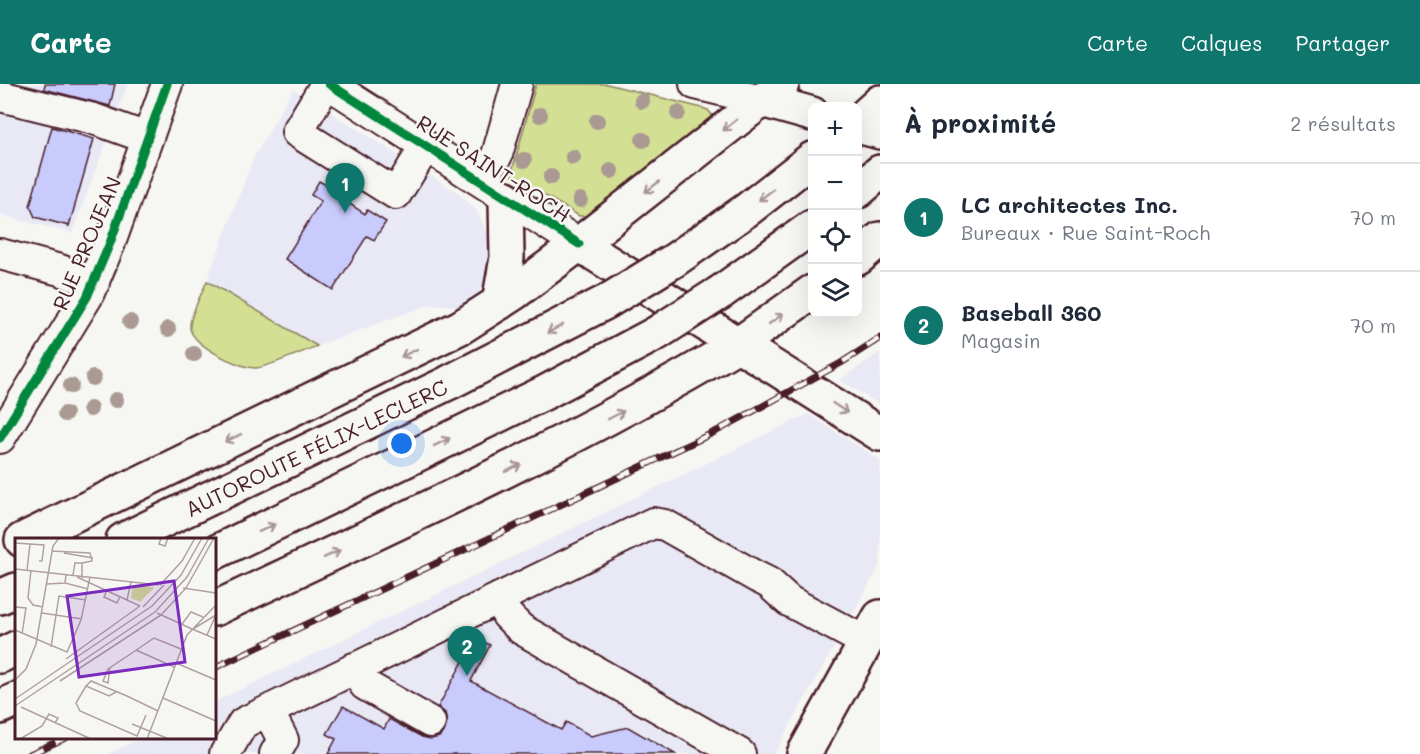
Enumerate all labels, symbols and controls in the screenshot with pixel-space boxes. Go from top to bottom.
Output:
text: Carte [30,24,112,60]
text: Carte [1087,29,1148,56]
text: Calques [1181,29,1263,56]
text: Partager [1296,29,1390,56]
map controls [808,102,862,318]
button: + [808,102,862,156]
text: À proximité [904,106,1056,140]
street label: RUE SAINT-ROCH [412,108,576,228]
text: 2 résultats [1290,110,1396,136]
one-way arrow [722,119,738,132]
button: − [808,156,862,210]
pin: 1 [326,164,364,213]
street label: RUE PROJEAN [46,172,126,314]
one-way arrow [644,180,660,193]
one-way arrow [759,189,775,202]
text: LC architectes Inc. [961,190,1178,219]
text: 1 [919,204,928,230]
text: 70 m [1350,204,1396,230]
button: locate [808,210,862,264]
text: Bureaux · Rue Saint-Roch [961,219,1210,245]
button: layers [808,264,862,318]
text: Baseball 360 [961,298,1102,327]
text: 2 [918,312,929,338]
text: 70 m [1350,312,1396,338]
one-way arrow [768,313,784,325]
one-way arrow [546,324,564,335]
text: Magasin [961,327,1040,353]
one-way arrow [400,347,418,359]
street label: AUTOROUTE FÉLIX-LECLERC [180,372,451,522]
one-way arrow [831,402,848,415]
one-way arrow [607,409,625,420]
your location [387,429,416,458]
one-way arrow [225,432,243,444]
one-way arrow [433,436,451,448]
one-way arrow [503,462,521,473]
one-way arrow [258,522,276,533]
inset map [15,538,216,739]
one-way arrow [323,547,341,559]
pin: 2 [448,626,486,676]

